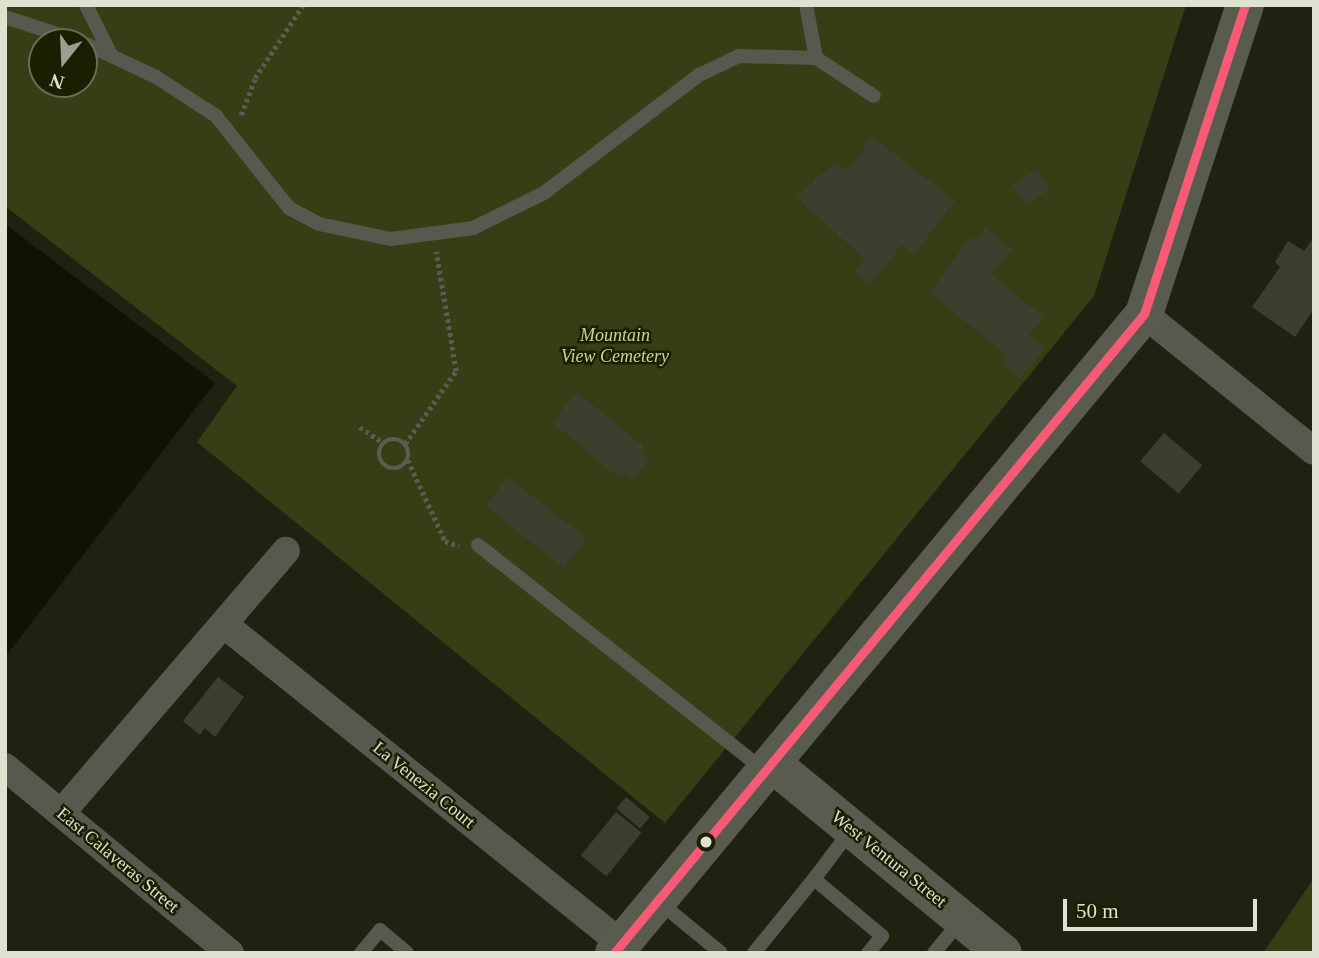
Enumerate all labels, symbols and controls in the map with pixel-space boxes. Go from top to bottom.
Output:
north arrow [28,28,98,98]
text: N [47,69,67,94]
park label: Mountain View Cemetery [561,325,669,368]
street label: La Venezia Court [368,737,480,833]
street label: East Calaveras Street [52,803,184,917]
street label: West Ventura Street [827,806,951,912]
unlabelled marker [699,835,713,849]
scale bar [1067,884,1261,928]
text: 50 m [1076,899,1119,923]

